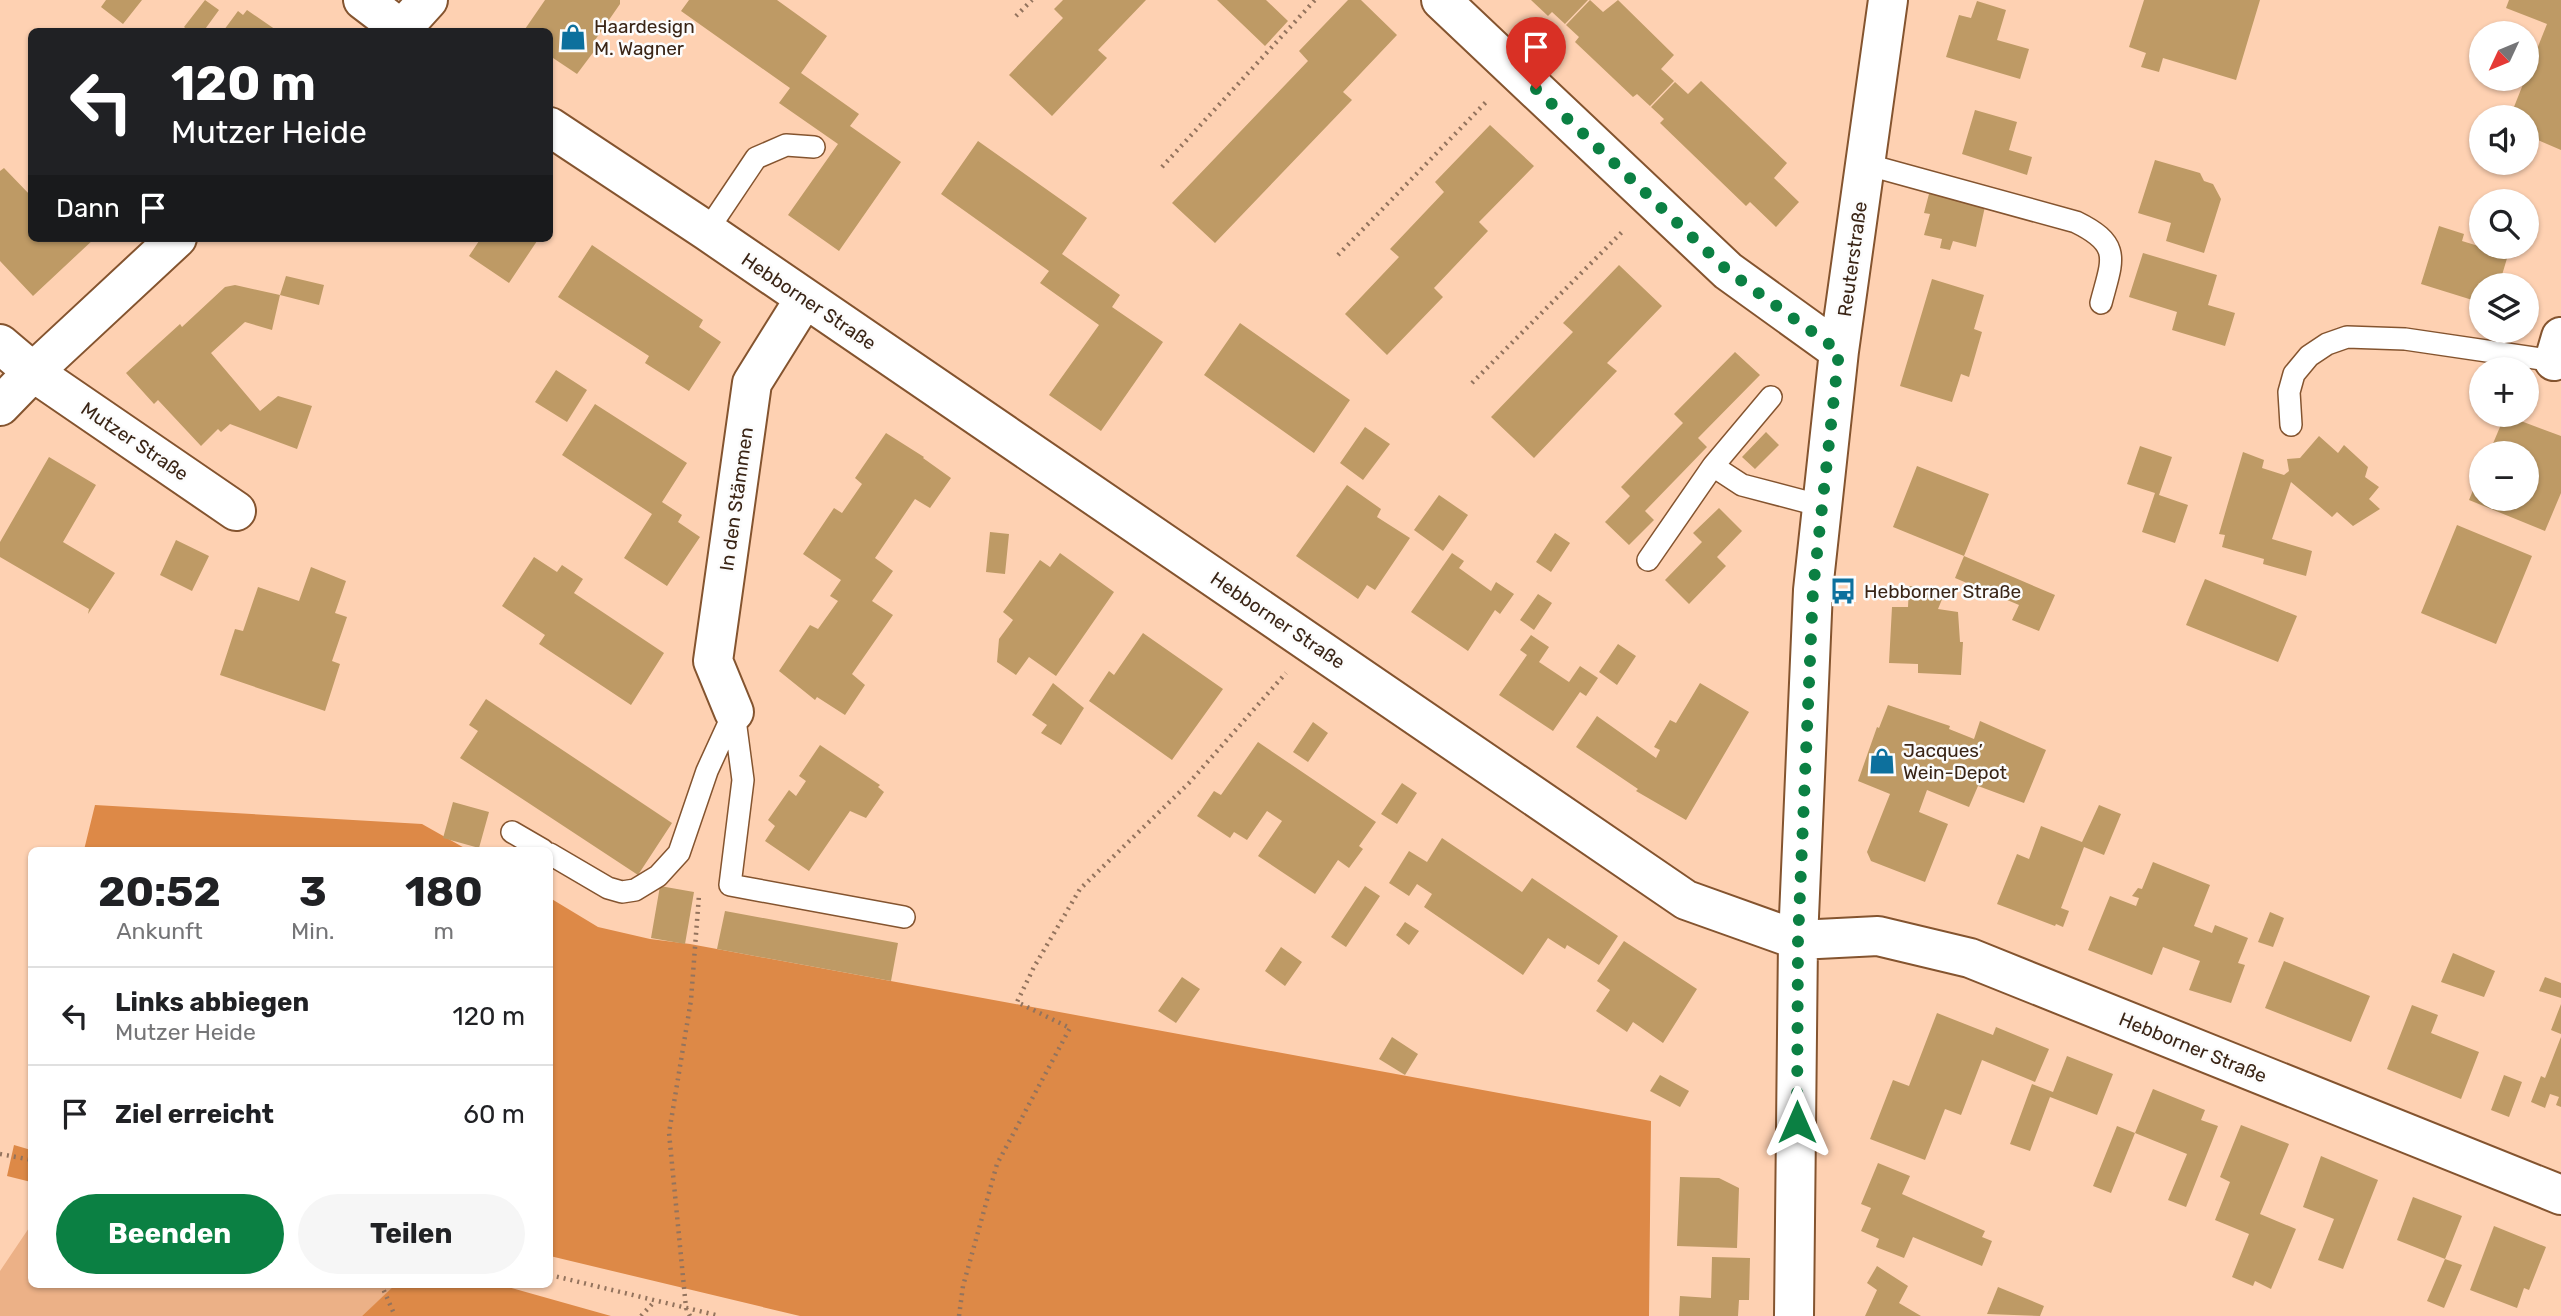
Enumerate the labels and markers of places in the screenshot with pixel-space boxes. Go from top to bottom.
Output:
place label: Haardesign M. Wagner [594,15,695,60]
pin [1506,17,1566,89]
shop icon: Haardesign M. Wagner [558,22,588,52]
bus stop icon: Hebborner Straße [1828,576,1858,606]
place label: Hebborner Straße [1864,580,2021,603]
place label: Jacques’ Wein-Depot [1903,739,2008,784]
shop icon: Jacques’ Wein-Depot [1867,746,1897,776]

